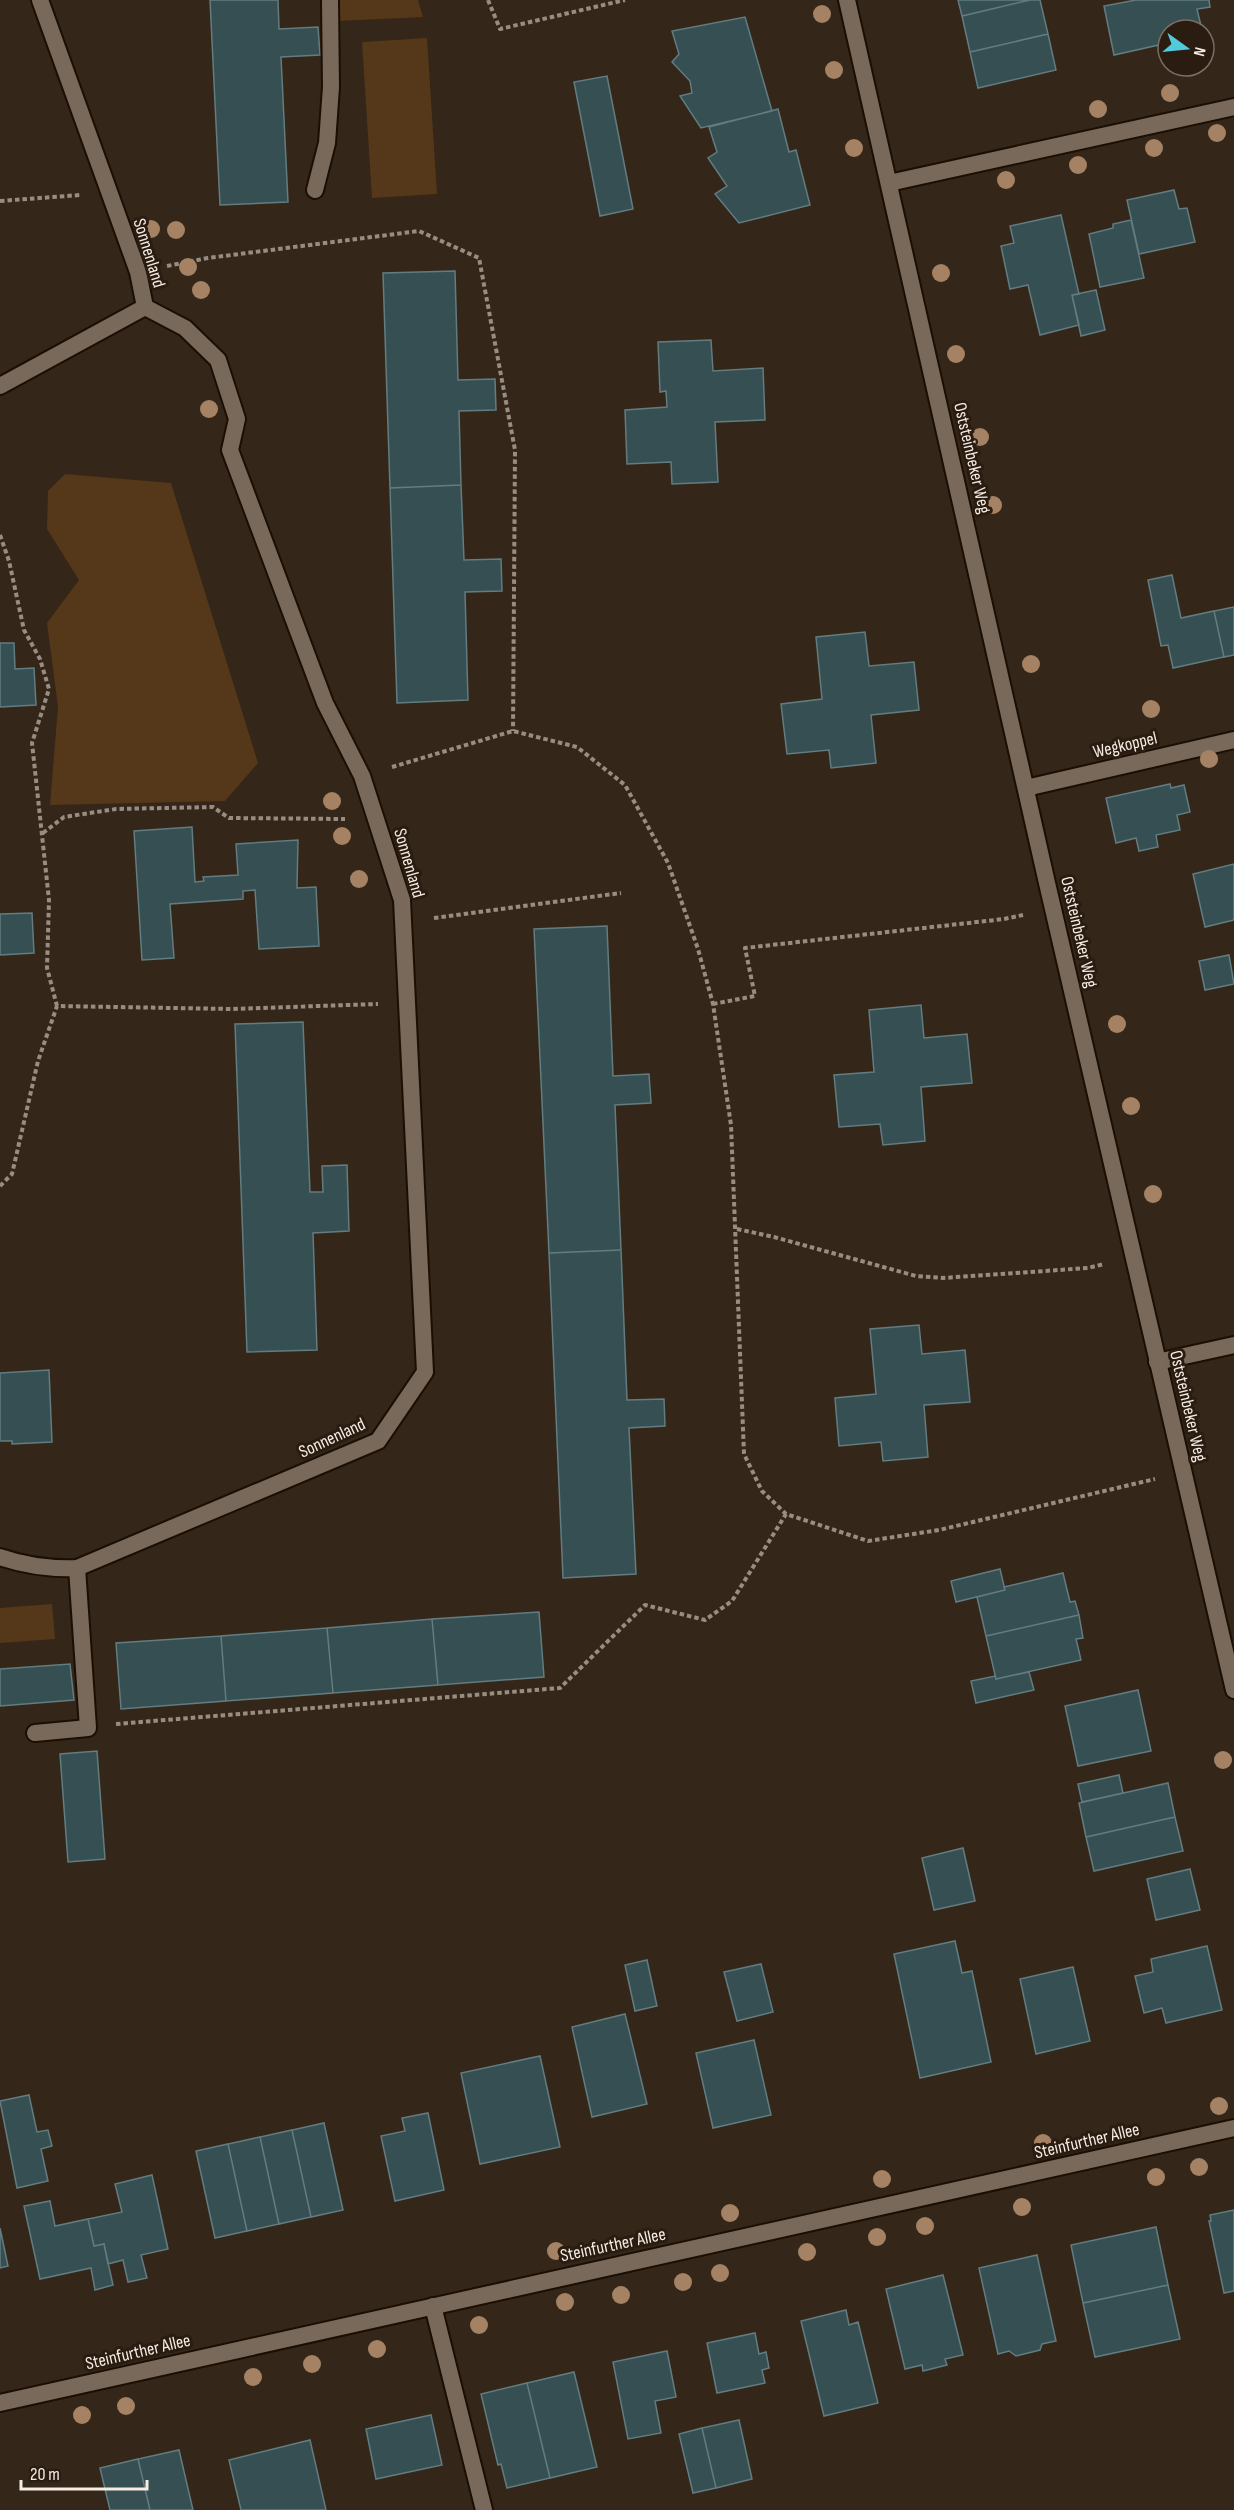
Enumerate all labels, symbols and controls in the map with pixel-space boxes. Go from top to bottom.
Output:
north arrow [1156,18,1216,78]
text: N [1189,45,1209,58]
street label: Sonnenland [129,216,169,290]
street label: Oststeinbeker Weg [949,400,995,516]
street label: Wegkoppel [1091,727,1159,763]
street label: Sonnenland [389,826,429,900]
street label: Oststeinbeker Weg [1056,874,1102,990]
street label: Oststeinbeker Weg [1165,1348,1211,1464]
street label: Sonnenland [295,1413,369,1463]
street label: Steinfurther Allee [1033,2119,1141,2163]
street label: Steinfurther Allee [558,2224,668,2266]
street label: Steinfurther Allee [84,2330,192,2374]
scale bar [21,2453,147,2491]
text: 20 m [30,2464,60,2485]

